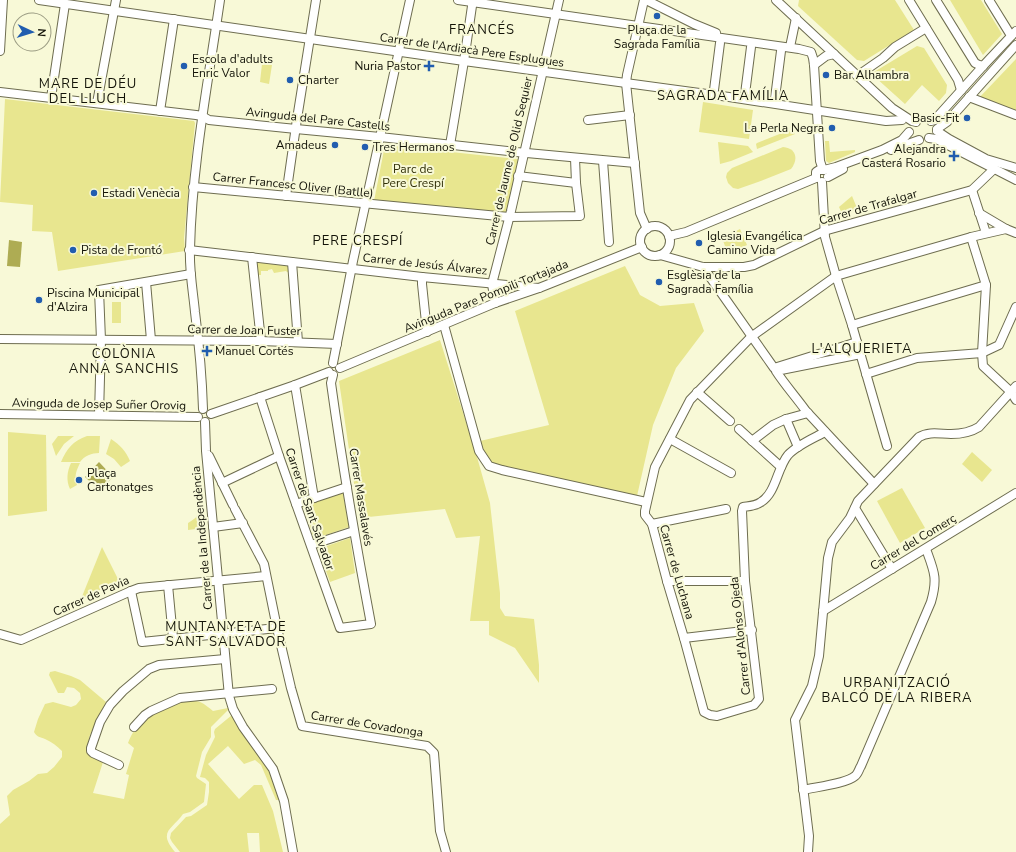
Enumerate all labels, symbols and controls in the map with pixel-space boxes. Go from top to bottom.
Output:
marker: Plaça de la Sagrada Família [652,11,662,21]
north arrow [12,12,52,52]
district label: FRANCÉS [449,20,515,39]
place label: Plaça de la Sagrada Família [614,22,700,52]
text: N [34,28,49,37]
street label: Carrer de l'Ardiacà Pere Esplugues [379,29,565,71]
place label: Escola d'adults Enric Valor [192,51,273,81]
place label: Nuria Pastor [354,58,422,74]
marker: Escola d'adults Enric Valor [179,61,189,71]
marker: Nuria Pastor [424,61,434,71]
place label: Bar Alhambra [834,67,909,83]
marker: Bar Alhambra [821,70,831,80]
place label: Charter [298,72,339,88]
district label: MARE DE DÉU DEL LLUCH [39,74,137,108]
street label: Carrer de Jaume de Olid Sequier [482,74,536,247]
marker: Charter [285,75,295,85]
district label: SAGRADA FAMÍLIA [657,86,789,105]
street label: Avinguda del Pare Castells [245,103,391,135]
place label: Basic-Fit [912,110,960,126]
marker: Basic-Fit [962,113,972,123]
place label: La Perla Negra [744,120,824,136]
marker: La Perla Negra [827,123,837,133]
place label: Amadeus [276,137,327,153]
place label: Tres Hermanos [373,139,455,155]
marker: Amadeus [330,140,340,150]
place label: Alejandra Casterá Rosario [861,141,946,171]
marker: Tres Hermanos [360,142,370,152]
marker: Alejandra Casterá Rosario [949,151,959,161]
park label: Parc de Pere Crespí [382,161,445,191]
street label: Carrer Francesc Oliver (Batlle) [212,169,374,201]
place label: Estadi Venècia [102,185,180,201]
street label: Carrer de Trafalgar [817,185,920,229]
marker: Estadi Venècia [89,188,99,198]
place label: Iglesia Evangélica Camino Vida [707,228,803,258]
district label: PERE CRESPÍ [313,231,403,250]
marker: Iglesia Evangélica Camino Vida [694,238,704,248]
place label: Pista de Frontó [81,242,163,258]
marker: Pista de Frontó [68,245,78,255]
street label: Carrer de Jesús Álvarez [362,249,489,279]
street label: Avinguda Pare Pompili Tortajada [401,256,571,336]
place label: Esglèsia de la Sagrada Família [667,267,753,297]
marker: Esglèsia de la Sagrada Família [654,277,664,287]
place label: Piscina Municipal d'Alzira [47,285,140,315]
marker: Piscina Municipal d'Alzira [34,295,44,305]
street label: Carrer de Joan Fuster [187,321,302,339]
district label: L'ALQUERIETA [812,340,912,358]
place label: Manuel Cortés [215,343,294,359]
district label: COLÒNIA ANNA SANCHIS [69,344,179,378]
marker: Manuel Cortés [202,346,212,356]
street label: Avinguda de Josep Suñer Orovig [12,394,186,414]
street label: Carrer de Sant Salvador [282,446,339,573]
street label: Carrer Massalavés [345,447,377,547]
place label: Plaça Cartonatges [87,465,153,495]
street label: Carrer de la Independència [188,465,216,611]
marker: Plaça Cartonatges [74,475,84,485]
street label: Carrer del Comerç [867,510,959,574]
street label: Carrer de Luchana [656,523,698,621]
street label: Carrer de Pavia [50,572,132,620]
street label: Carrer d'Alonso Ojeda [726,576,754,696]
district label: MUNTANYETA DE SANT SALVADOR [165,618,287,651]
district label: URBANITZACIÓ BALCÓ DE LA RIBERA [821,673,973,707]
street label: Carrer de Covadonga [310,707,424,741]

